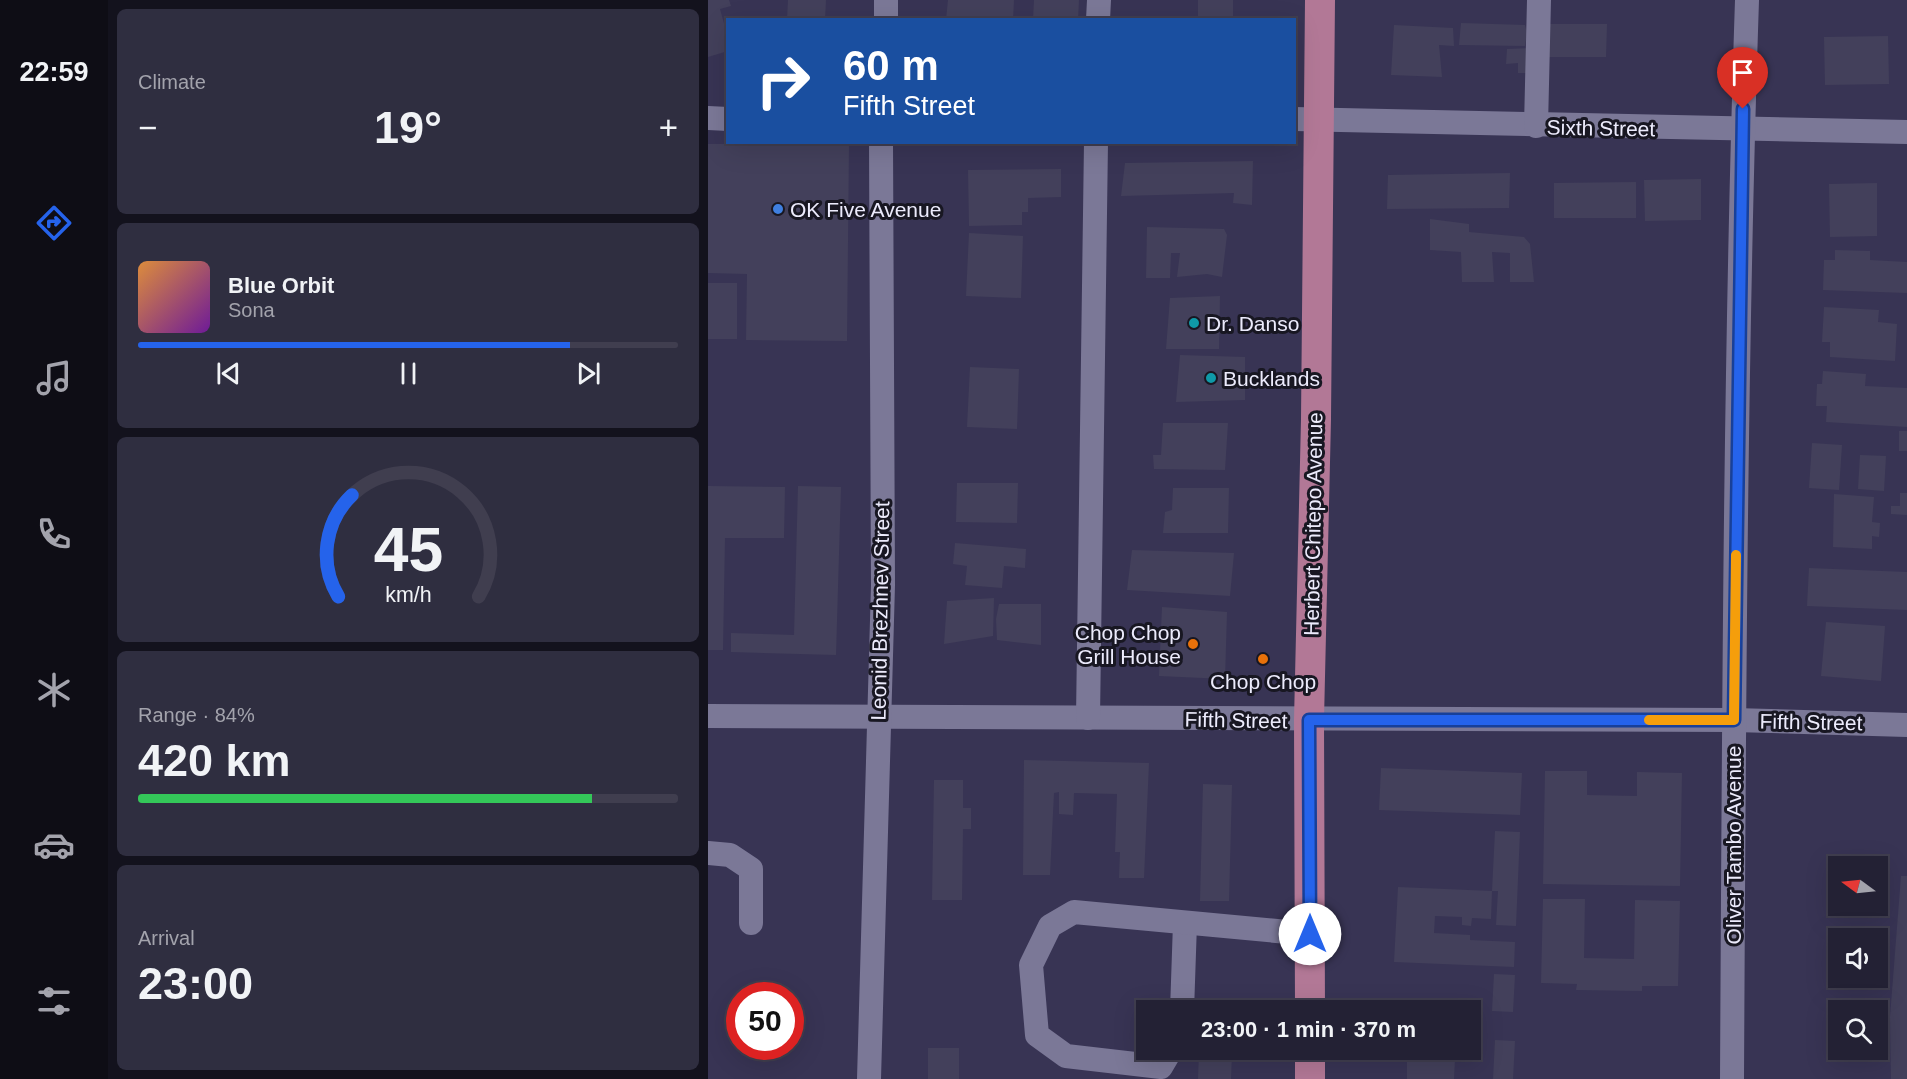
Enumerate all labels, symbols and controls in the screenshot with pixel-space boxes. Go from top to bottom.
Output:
icon: right [744,42,822,120]
text: 60 m [843,42,939,89]
pin [1717,47,1768,109]
icon: arrive [1726,56,1759,89]
text: 22:59 [19,57,89,87]
text: Climate [138,71,206,93]
text: Fifth Street [843,91,975,121]
text: 19° [374,102,442,153]
text: − [138,109,157,146]
text: + [659,109,678,146]
street label: Sixth Street [1547,116,1656,140]
place label: OK Five Avenue [790,198,941,221]
icon: directions [33,202,75,244]
marker: OK Five Avenue [771,202,785,216]
text: Blue Orbit [228,273,334,298]
text: Sona [228,299,275,321]
place label: Dr. Danso [1206,312,1299,335]
marker: Dr. Danso [1187,316,1201,330]
icon: music [33,357,75,399]
icon: previous [212,357,245,390]
icon: pause [392,357,425,390]
icon: next [572,357,605,390]
place label: Bucklands [1223,367,1320,390]
marker: Bucklands [1204,371,1218,385]
street label: Herbert Chitepo Avenue [1300,412,1326,636]
street label: Leonid Brezhnev Street [867,501,893,721]
icon: phone [33,513,75,555]
text: 45 [373,515,443,584]
text: km/h [385,583,431,607]
place label: Chop Chop Grill House [1075,621,1181,668]
marker: Chop Chop Grill House [1186,637,1200,651]
marker: Chop Chop [1256,652,1270,666]
icon: climate [33,669,75,711]
place label: Chop Chop [1210,670,1316,693]
text: Range · 84% [138,704,255,726]
street label: Fifth Street [1184,708,1288,732]
street label: Fifth Street [1759,710,1863,734]
text: 420 km [138,735,291,786]
street label: Oliver Tambo Avenue [1722,746,1745,944]
icon: car [33,824,75,866]
north arrow [1828,856,1888,916]
map controls [1828,856,1888,1060]
position arrow [1278,902,1342,966]
text: Arrival [138,927,195,949]
button: sound [1828,928,1888,988]
text: 23:00 [138,958,253,1009]
icon: filters [33,980,75,1022]
speed limit sign: 50 [726,982,804,1060]
button: search [1828,1000,1888,1060]
text: 23:00 · 1 min · 370 m [1201,1017,1416,1042]

